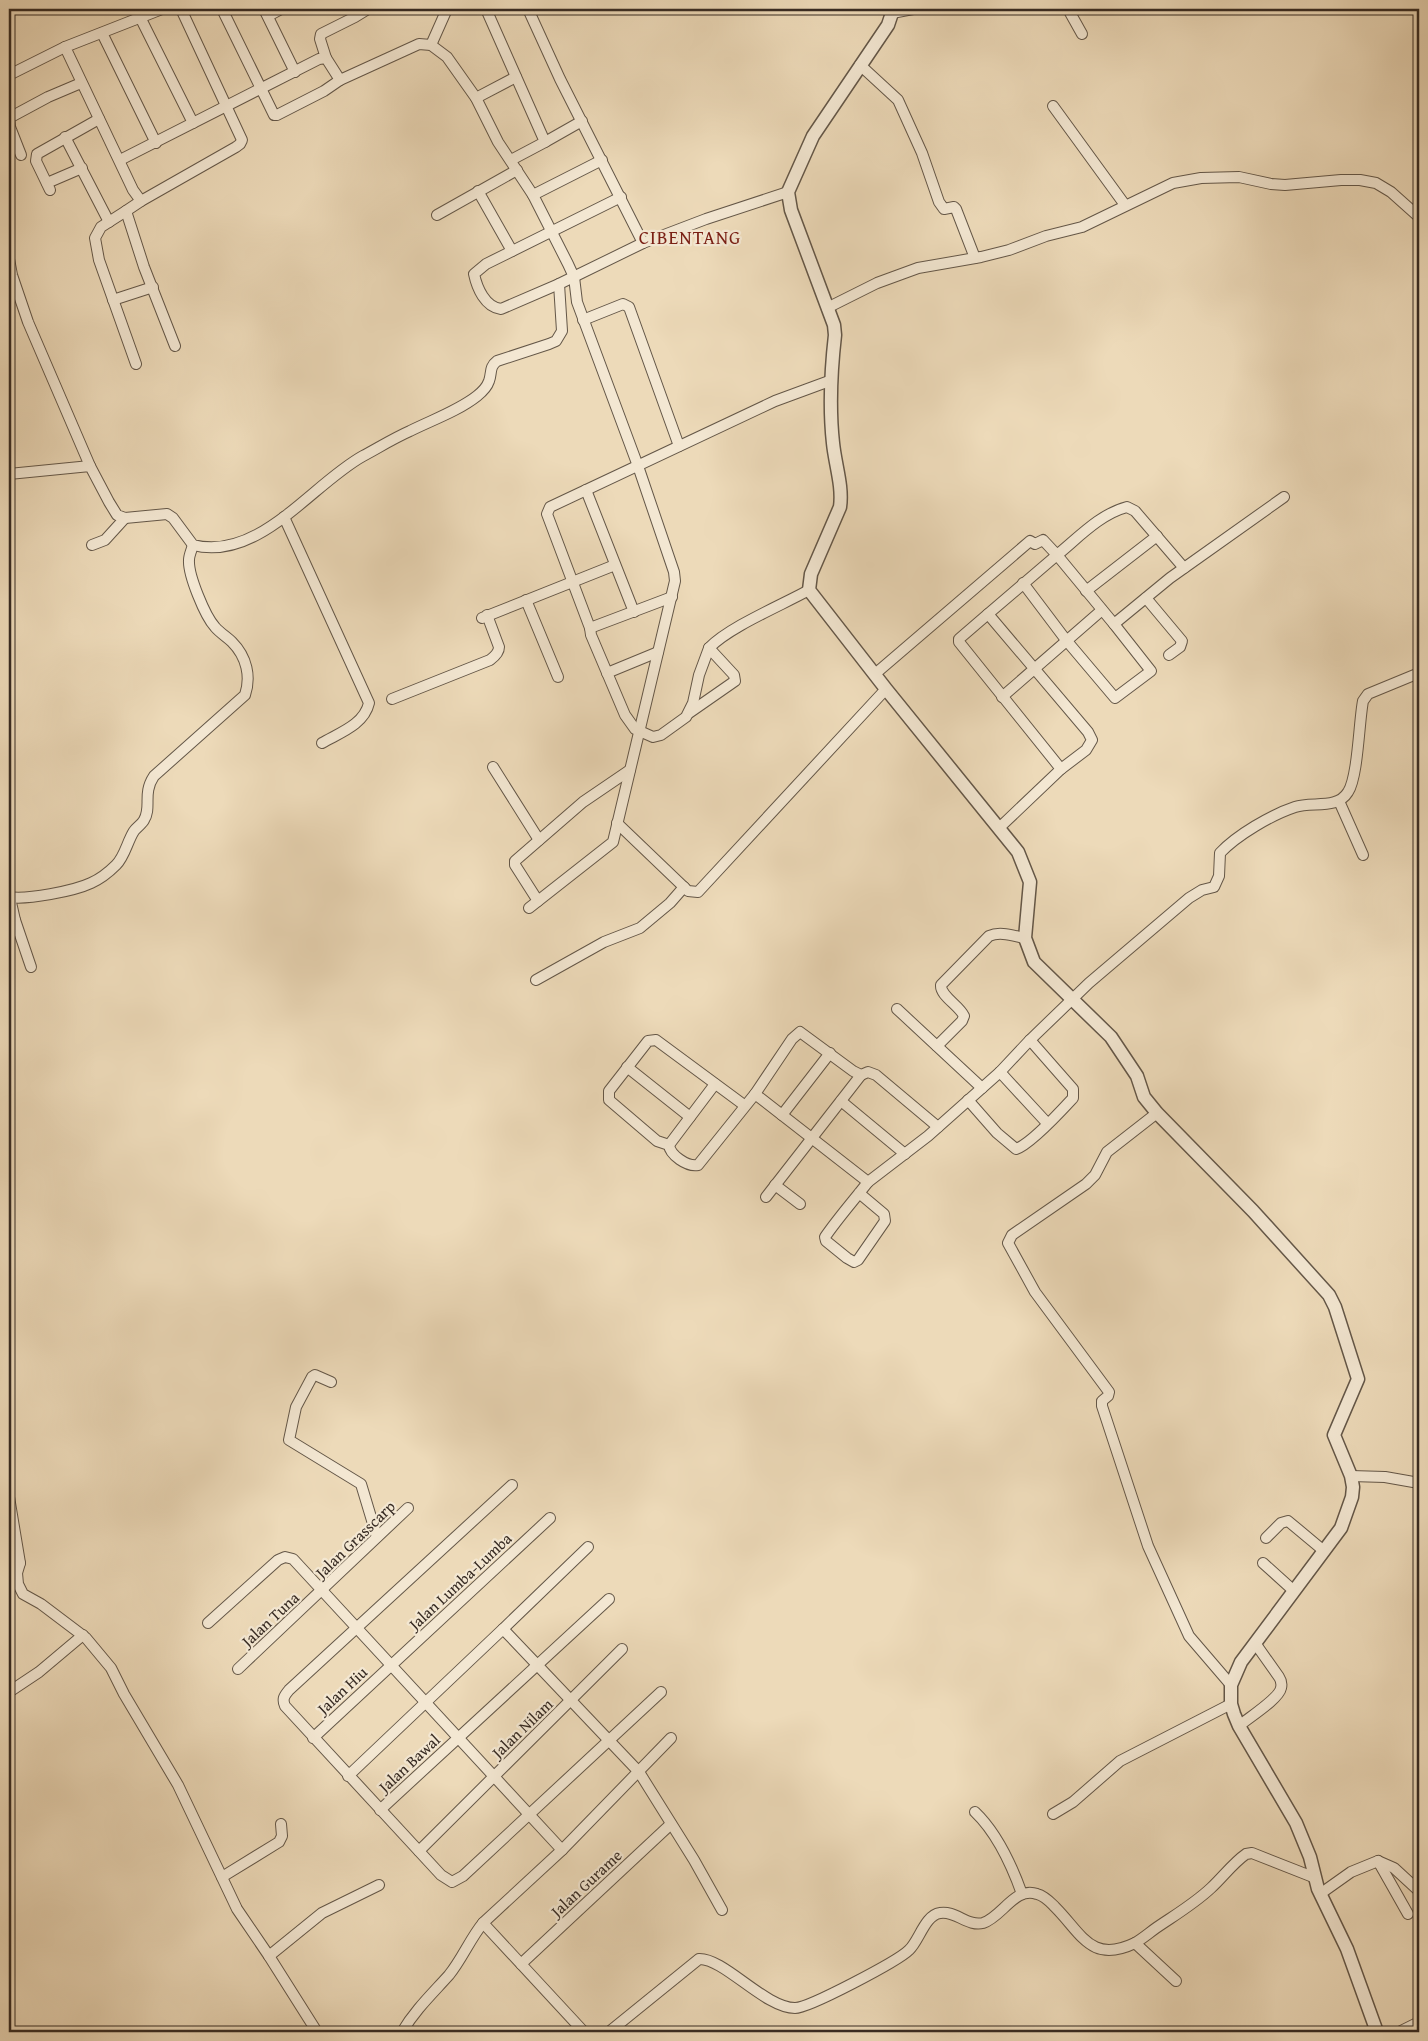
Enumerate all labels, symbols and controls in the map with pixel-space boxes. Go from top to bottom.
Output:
district label: CIBENTANG [639,223,741,251]
street label: Jalan Grasscarp [308,1494,401,1585]
street label: Jalan Lumba-Lumba [402,1526,517,1637]
street label: Jalan Tuna [234,1586,305,1653]
street label: Jalan Hiu [310,1660,373,1721]
street label: Jalan Nilam [484,1693,558,1765]
street label: Jalan Bawal [371,1728,446,1799]
street label: Jalan Gurame [544,1844,627,1924]

